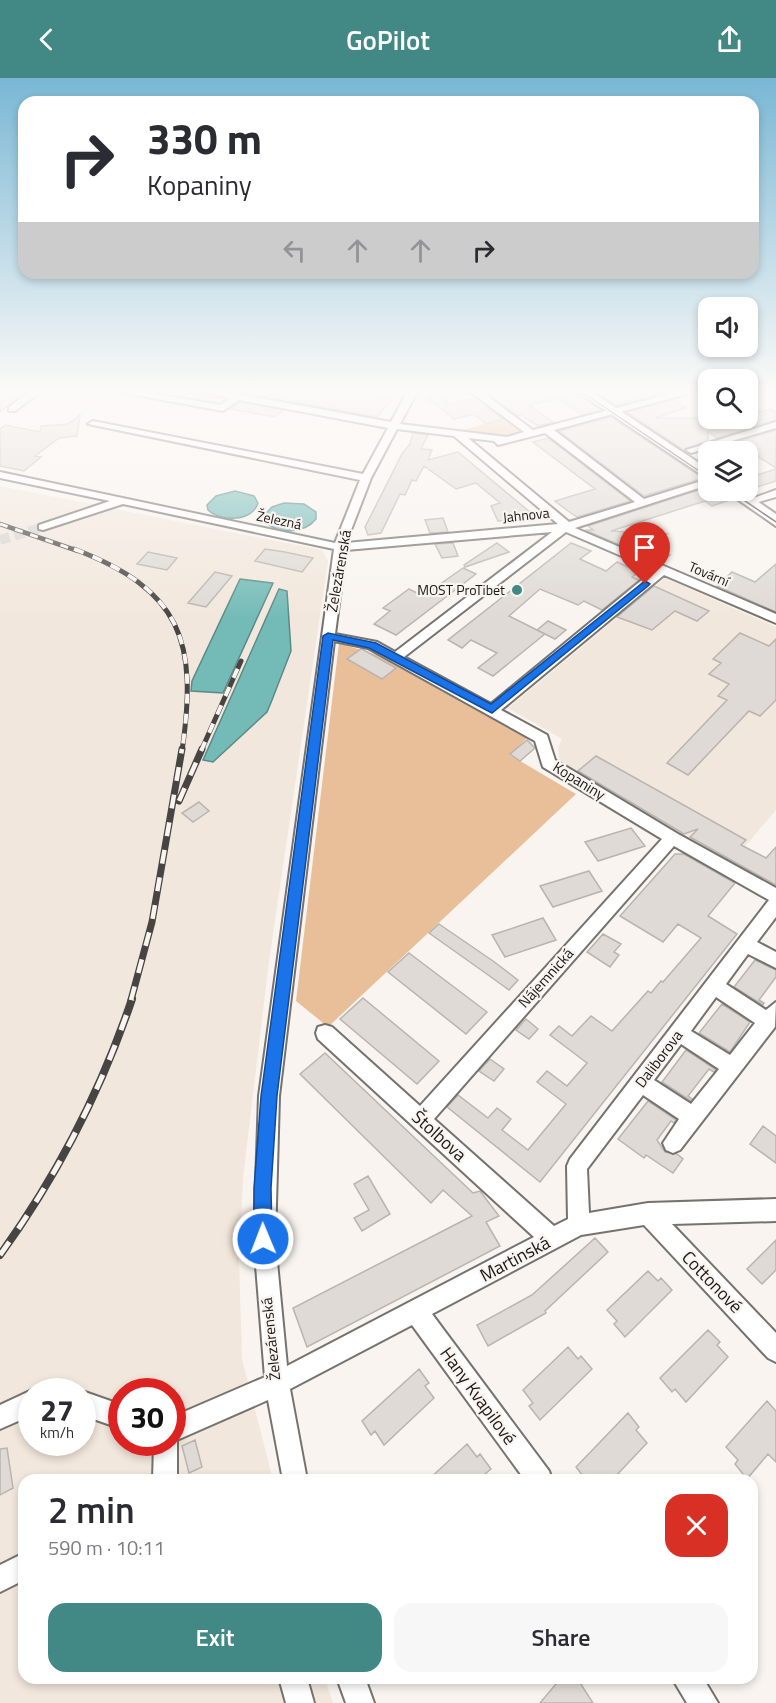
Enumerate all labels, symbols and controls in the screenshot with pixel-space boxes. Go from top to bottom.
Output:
text: GoPilot [346,19,430,60]
icon: back [30,23,63,56]
icon: share [713,23,746,56]
text: 330 m [147,106,262,170]
icon: right [48,120,126,198]
text: Kopaniny [147,164,252,205]
icon: left [278,234,311,267]
icon: ahead [341,234,374,267]
icon: ahead [404,234,437,267]
icon: right [467,234,500,267]
map controls [698,297,758,501]
button: sound [698,297,758,357]
button: search [698,369,758,429]
button: layers [698,441,758,501]
street label: Jahnova [501,502,550,527]
street label: Železná [255,504,304,535]
pin [619,522,670,584]
street label: Železárenská [320,528,357,614]
icon: arrive [628,531,661,564]
street label: Tovární [686,556,734,592]
place label: MOST ProTibet [417,579,505,600]
marker: MOST ProTibet [510,583,524,597]
street label: Kopaniny [548,755,610,806]
street label: Nájemnická [512,942,579,1013]
street label: Daliborova [629,1025,688,1092]
street label: Štolbova [406,1104,473,1168]
position arrow [231,1207,295,1271]
street label: Martinská [475,1229,555,1288]
street label: Cottonové [676,1244,749,1319]
street label: Železárenská [255,1296,286,1382]
street label: Hany Kvapilové [434,1341,523,1450]
speed limit sign: 30 [108,1378,186,1456]
text: 27 [40,1387,74,1433]
text: km/h [40,1421,74,1444]
text: 2 min [48,1482,135,1537]
button: close [665,1494,728,1557]
text: 590 m · 10:11 [48,1532,165,1563]
button: Exit [48,1603,382,1672]
button: Share [394,1603,728,1672]

